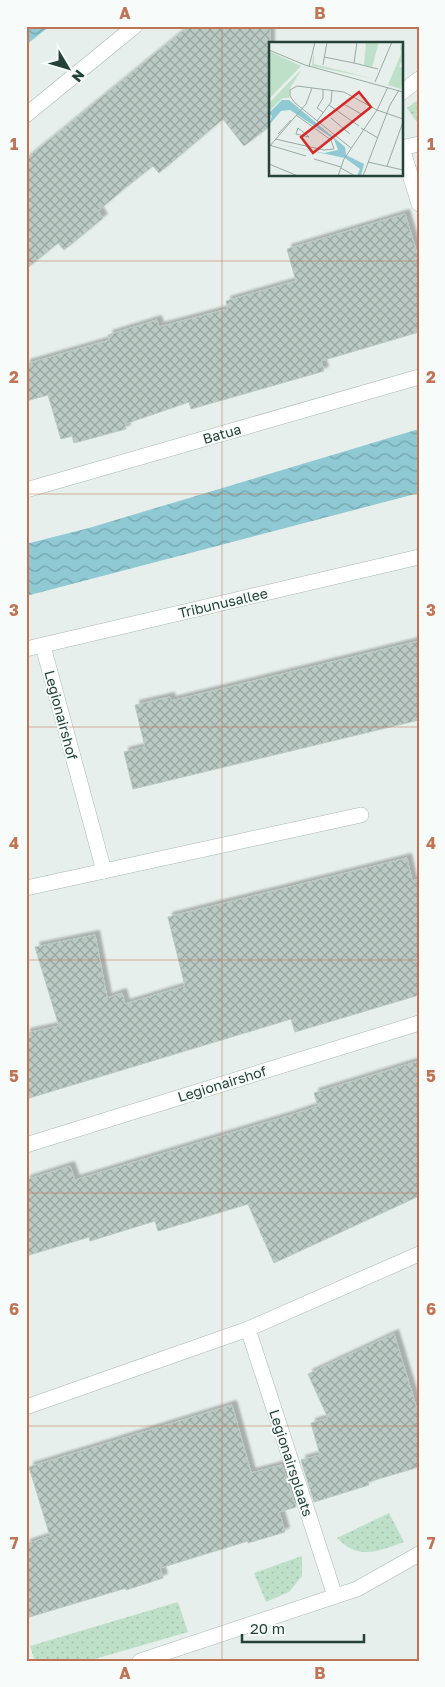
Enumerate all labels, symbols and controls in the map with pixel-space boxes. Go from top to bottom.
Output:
text: A [119,3,131,23]
text: B [314,3,326,23]
north arrow [42,42,92,92]
inset map [269,42,402,176]
text: N [69,67,89,86]
text: 1 [10,134,18,154]
text: 1 [427,134,435,154]
text: 2 [9,367,19,387]
text: 2 [426,367,436,387]
street label: Batua [201,420,243,447]
street label: Tribunusallee [177,584,269,621]
text: 3 [9,600,19,620]
text: 3 [426,600,436,620]
street label: Legionairshof [41,668,82,761]
text: 4 [9,833,19,853]
text: 4 [426,833,436,853]
street label: Legionairshof [175,1062,268,1105]
text: 5 [9,1066,19,1086]
text: 5 [426,1066,436,1086]
text: 6 [9,1299,19,1319]
text: 6 [426,1299,436,1319]
street label: Legionairsplaats [266,1407,317,1519]
text: 7 [10,1533,19,1553]
text: 7 [427,1533,436,1553]
scale bar [242,1612,365,1644]
text: 20 m [250,1619,285,1637]
text: A [119,1663,131,1683]
text: B [314,1663,326,1683]

